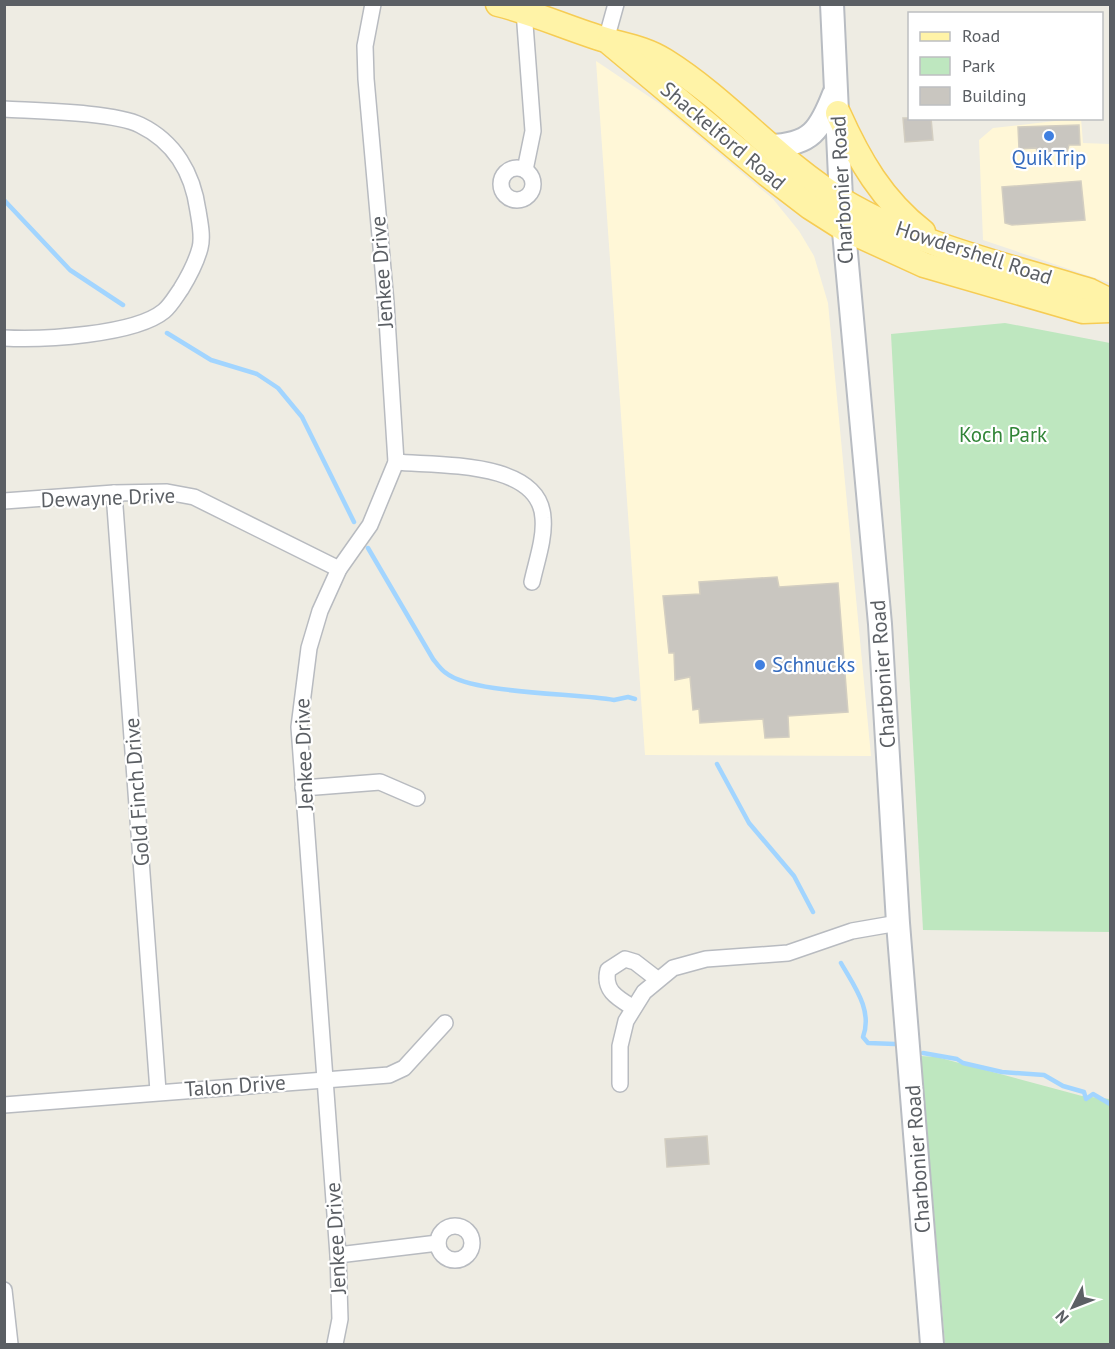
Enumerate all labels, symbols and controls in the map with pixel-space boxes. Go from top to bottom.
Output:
legend [908,12,1103,120]
text: Road [962,24,1000,47]
text: Park [962,54,995,77]
street label: Shackelford Road [655,75,792,196]
text: Building [962,84,1026,107]
street label: Charbonier Road [824,115,859,265]
marker: QuikTrip [1042,129,1056,143]
place label: QuikTrip [1012,144,1086,171]
street label: Howdershell Road [892,214,1056,291]
street label: Jenkee Drive [364,215,399,330]
park label: Koch Park [959,421,1047,448]
street label: Dewayne Drive [40,482,176,513]
street label: Charbonier Road [864,599,901,749]
place label: Schnucks [772,651,855,678]
marker: Schnucks [753,658,767,672]
street label: Jenkee Drive [288,698,319,811]
street label: Gold Finch Drive [118,717,155,867]
street label: Talon Drive [183,1068,286,1103]
street label: Charbonier Road [899,1084,936,1234]
street label: Jenkee Drive [319,1181,352,1296]
north arrow [1043,1277,1103,1337]
text: N [1051,1306,1073,1328]

